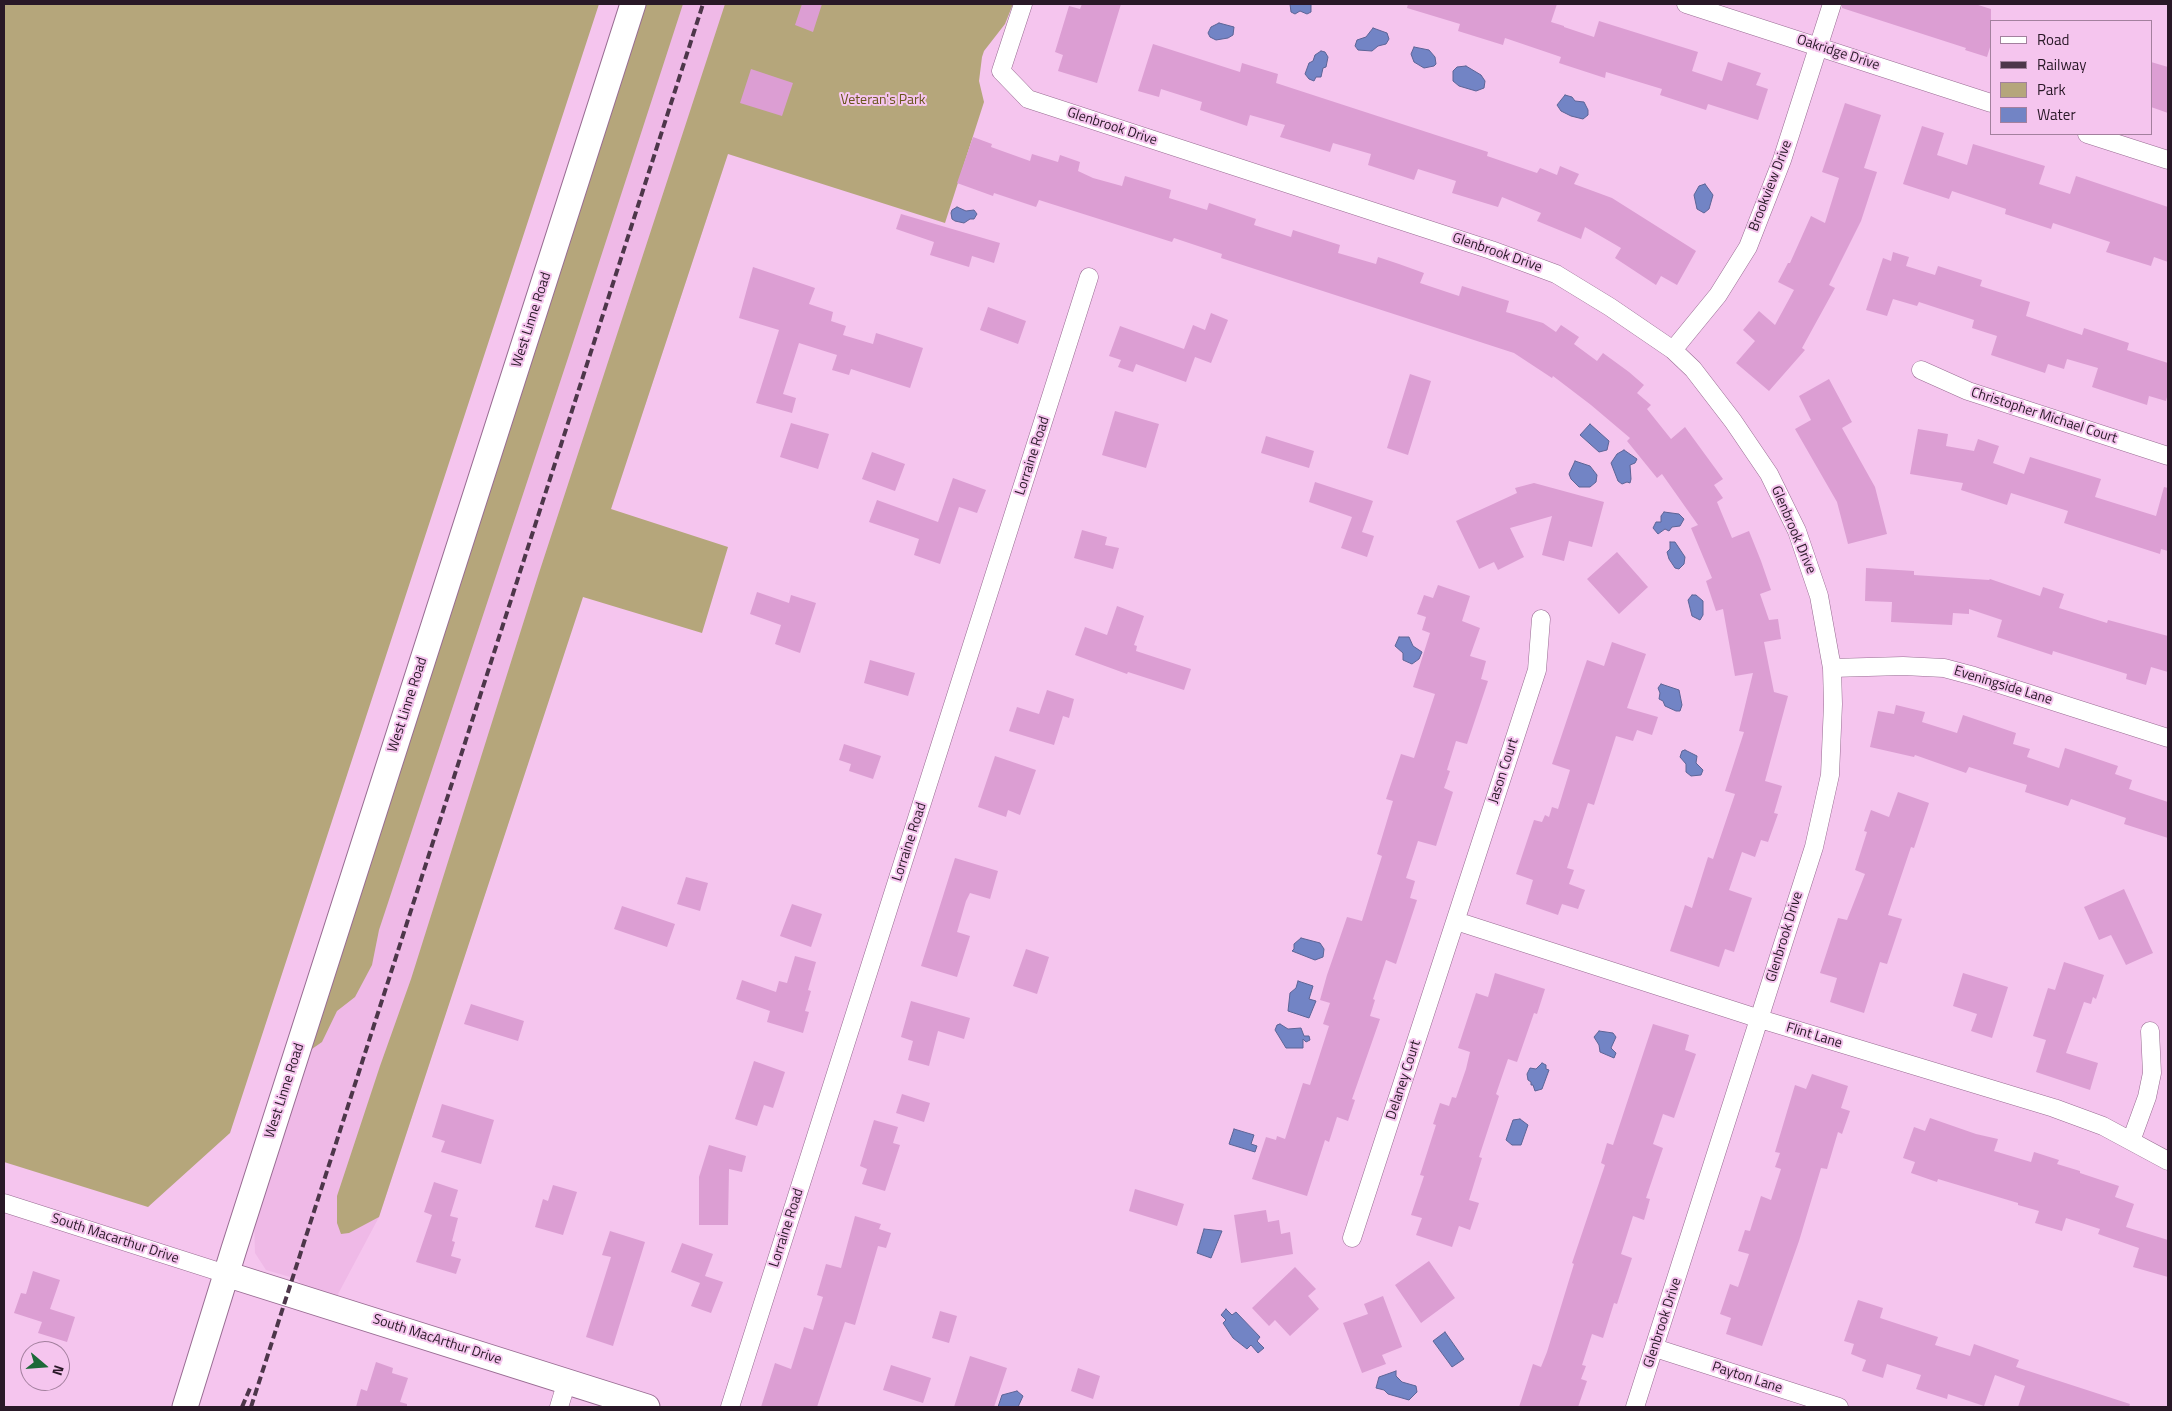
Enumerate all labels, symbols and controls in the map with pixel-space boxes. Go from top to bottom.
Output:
legend [1990,20,2152,135]
text: Road [2037,28,2069,51]
street label: Oakridge Drive [1794,32,1882,74]
text: Railway [2037,53,2087,76]
text: Park [2037,78,2066,101]
park label: Veteran's Park [840,93,926,109]
text: Water [2037,103,2076,126]
street label: Glenbrook Drive [1065,105,1159,149]
street label: Brookview Drive [1746,138,1796,234]
street label: Glenbrook Drive [1450,230,1544,276]
street label: West Linne Road [509,270,555,370]
street label: Christopher Michael Court [1969,384,2119,448]
street label: Lorraine Road [1012,415,1054,497]
street label: Glenbrook Drive [1767,484,1819,576]
street label: West Linne Road [385,655,431,755]
street label: Eveningside Lane [1952,663,2054,709]
street label: Jason Court [1486,736,1522,806]
street label: Lorraine Road [889,801,931,883]
street label: Glenbrook Drive [1763,890,1807,984]
street label: Flint Lane [1784,1020,1844,1052]
street label: Delaney Court [1383,1038,1425,1122]
street label: West Linne Road [262,1041,308,1141]
street label: Lorraine Road [766,1187,808,1269]
street label: South Macarthur Drive [49,1210,181,1268]
street label: Glenbrook Drive [1641,1276,1685,1370]
street label: South MacArthur Drive [370,1311,504,1369]
north arrow [20,1341,70,1391]
street label: Payton Lane [1710,1359,1784,1397]
text: N [47,1363,70,1378]

